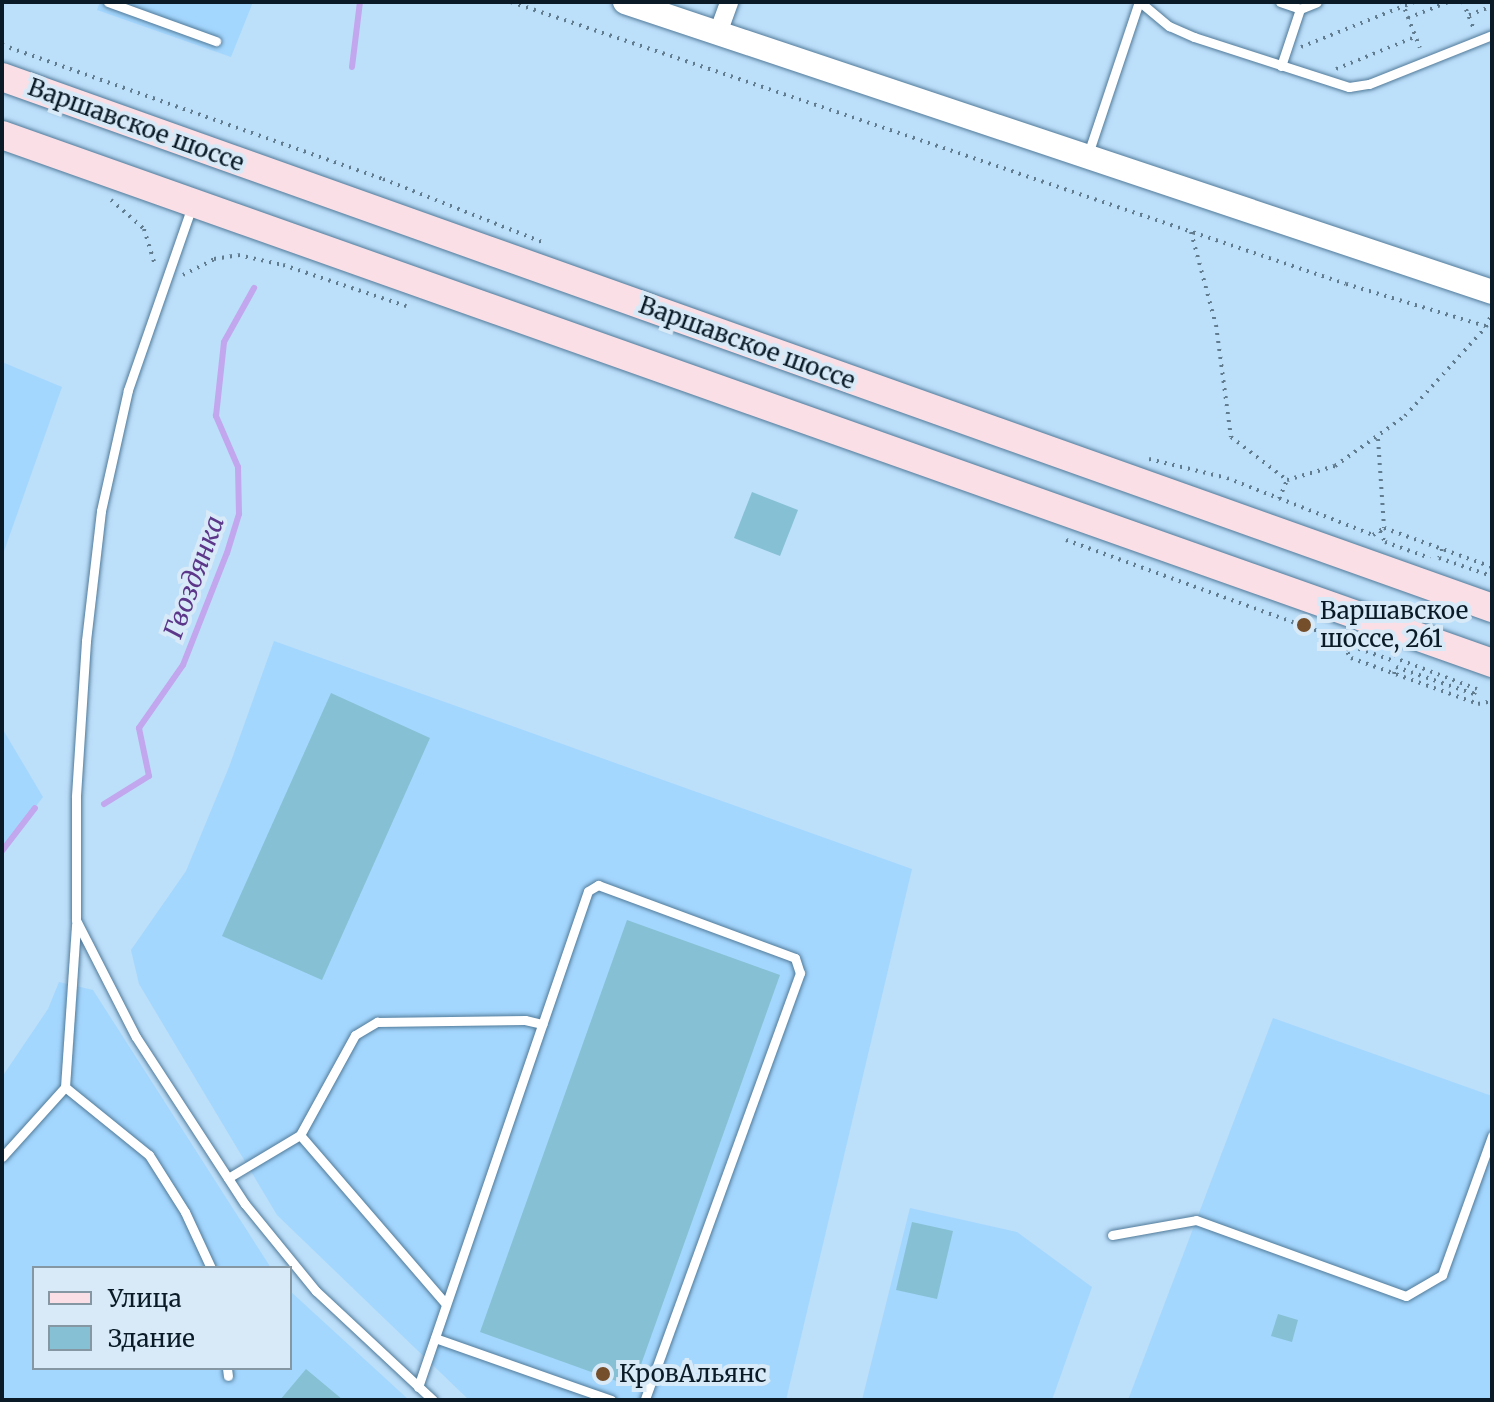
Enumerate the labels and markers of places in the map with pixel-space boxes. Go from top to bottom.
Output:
place label: Варшавское шоссе, 261 [1320,597,1468,653]
marker: Варшавское шоссе, 261 [1295,616,1313,634]
place label: КровАльянс [619,1360,767,1388]
marker: КровАльянс [594,1365,612,1383]

